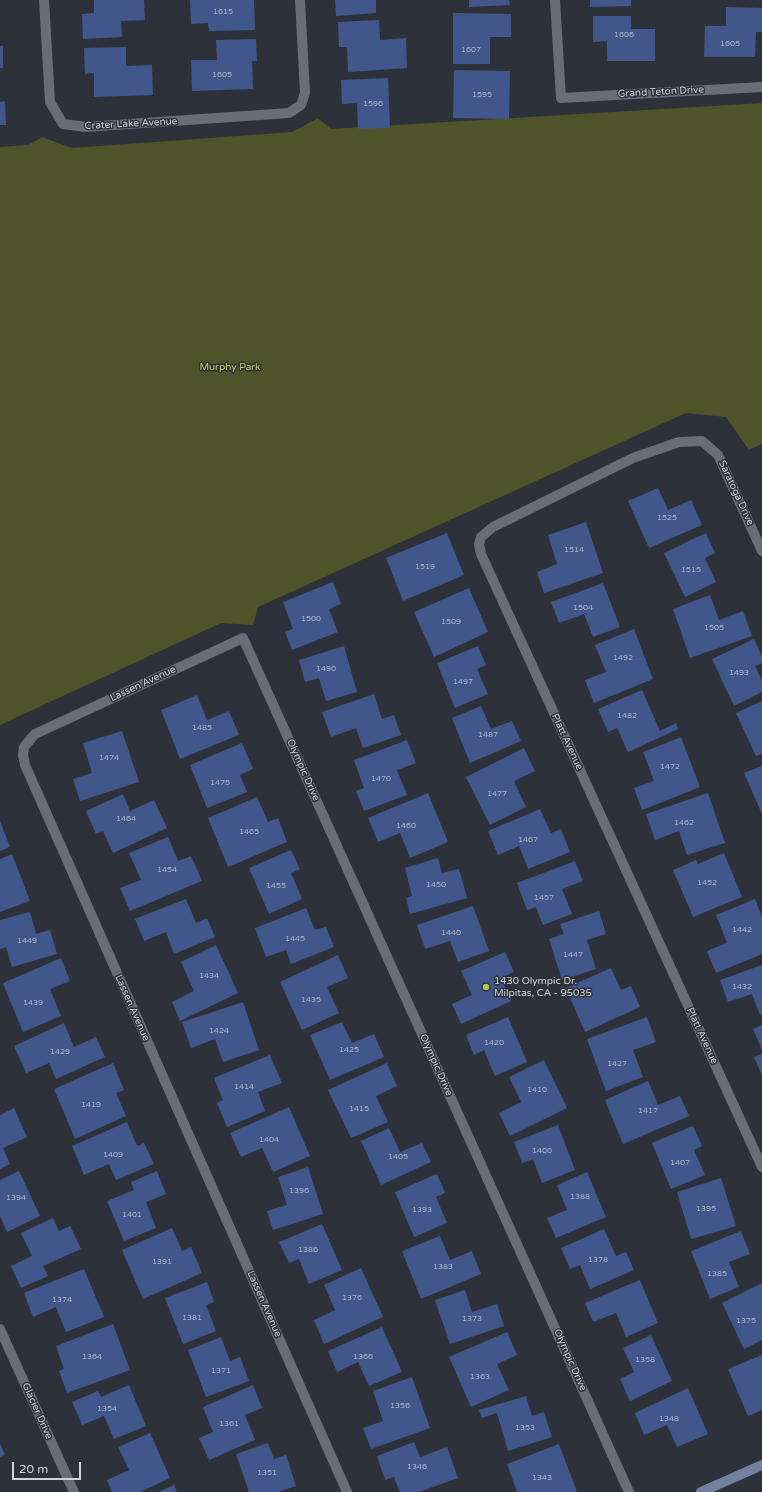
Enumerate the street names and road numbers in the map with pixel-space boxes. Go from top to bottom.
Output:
street label: Grand Teton Drive [618,84,704,100]
street label: Crater Lake Avenue [84,116,178,132]
street label: Saratoga Drive [716,459,756,527]
street label: Lassen Avenue [108,664,178,704]
street label: Platt Avenue [549,712,585,772]
street label: Olympic Drive [284,737,322,803]
street label: Lassen Avenue [112,973,152,1043]
street label: Platt Avenue [684,1006,720,1066]
street label: Olympic Drive [417,1032,455,1098]
street label: Lassen Avenue [244,1269,284,1339]
street label: Olympic Drive [551,1327,589,1393]
street label: Glacier Drive [19,1381,55,1441]

